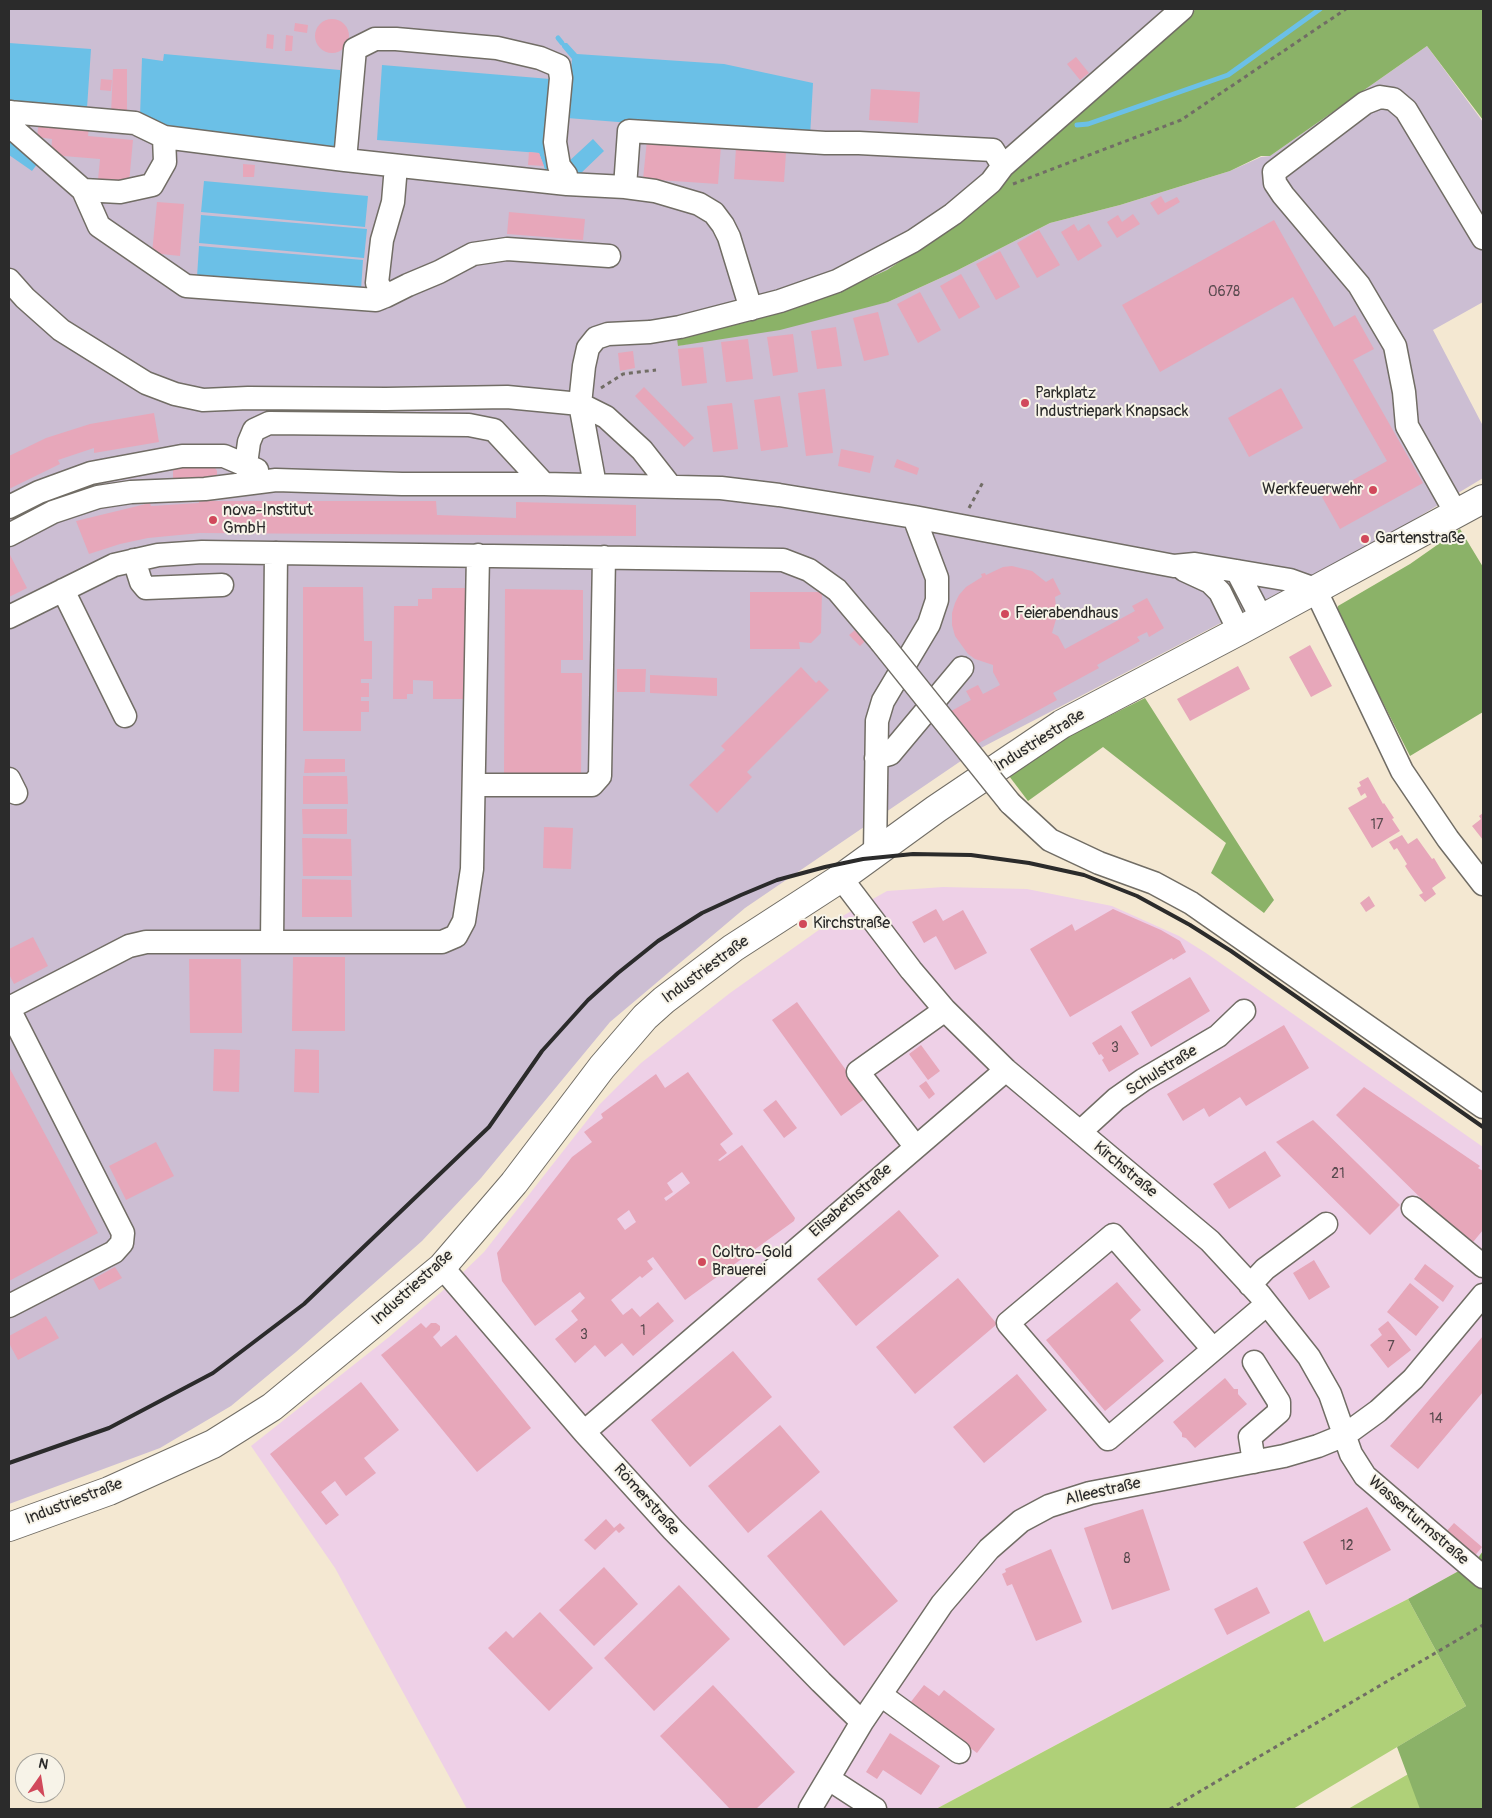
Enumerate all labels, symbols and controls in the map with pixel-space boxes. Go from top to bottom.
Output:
house number: 0678 [1208,284,1240,300]
place label: Parkplatz Industriepark Knapsack [1035,384,1188,422]
marker: Parkplatz Industriepark Knapsack [1019,397,1031,409]
place label: Werkfeuerwehr [1262,480,1363,500]
marker: Werkfeuerwehr [1367,484,1379,496]
place label: nova-Institut GmbH [223,501,313,539]
marker: nova-Institut GmbH [207,514,219,526]
place label: Gartenstraße [1375,529,1465,549]
marker: Gartenstraße [1359,533,1371,545]
place label: Feierabendhaus [1015,604,1118,624]
marker: Feierabendhaus [999,608,1011,620]
street label: Industriestraße [991,706,1089,776]
house number: 17 [1371,817,1383,833]
place label: Kirchstraße [813,914,890,934]
marker: Kirchstraße [797,918,809,930]
street label: Industriestraße [659,932,753,1008]
house number: 3 [1111,1040,1119,1056]
street label: Schulstraße [1123,1042,1201,1100]
street label: Kirchstraße [1089,1138,1161,1202]
street label: Elisabethstraße [806,1160,896,1242]
house number: 21 [1331,1166,1345,1182]
place label: Coltro-Gold Brauerei [712,1243,792,1281]
street label: Industriestraße [368,1246,458,1330]
marker: Coltro-Gold Brauerei [696,1256,708,1268]
house number: 1 [640,1323,646,1339]
house number: 3 [580,1327,588,1343]
house number: 7 [1387,1339,1395,1355]
house number: 14 [1429,1411,1443,1427]
street label: Römerstraße [609,1460,683,1540]
street label: Wasserturmstraße [1364,1472,1472,1570]
street label: Alleestraße [1063,1474,1143,1510]
street label: Industriestraße [23,1475,125,1529]
house number: 12 [1340,1538,1354,1554]
house number: 8 [1123,1551,1131,1567]
north arrow [15,1753,65,1803]
text: N [37,1755,50,1773]

